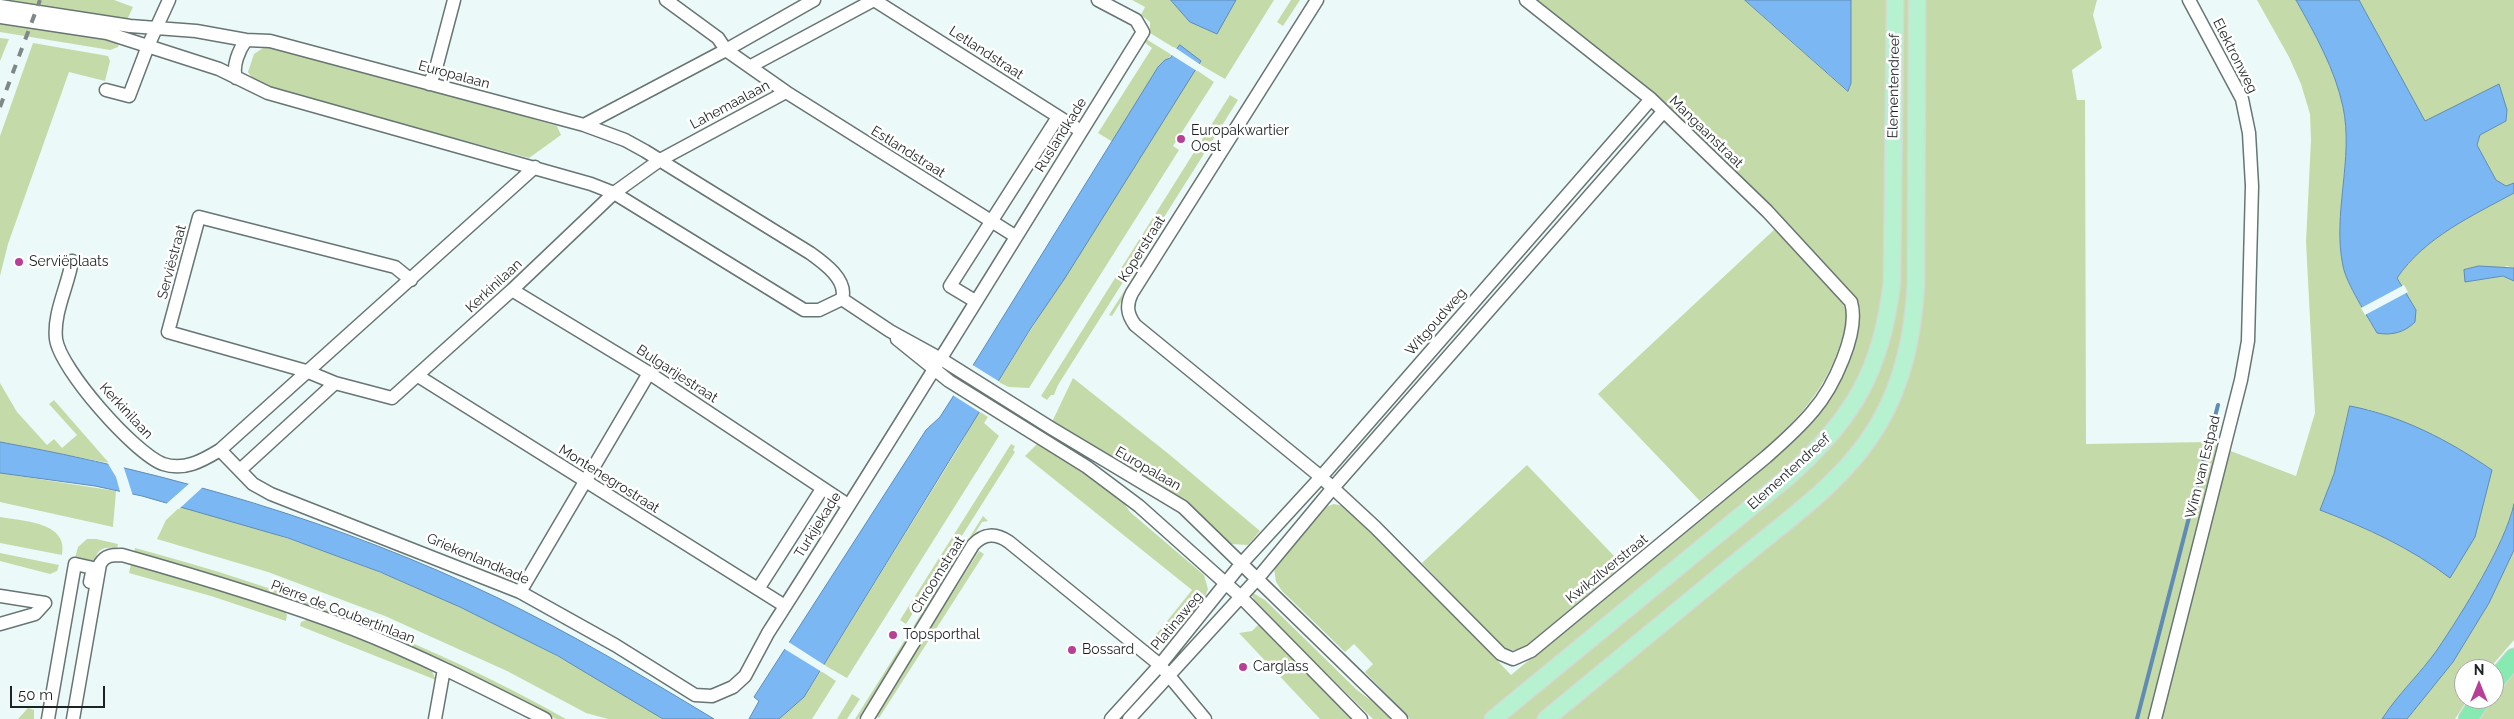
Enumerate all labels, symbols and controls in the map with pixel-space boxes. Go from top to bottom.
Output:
street label: Elektronweg [2209,16,2261,96]
street label: Letlandstraat [946,23,1026,83]
street label: Elementendreef [1885,33,1903,139]
street label: Europalaan [416,57,492,93]
street label: Lahemaalaan [687,77,773,133]
street label: Mangaanstraat [1666,93,1746,171]
street label: Ruslandkade [1032,95,1090,175]
street label: Estlandstraat [868,122,948,182]
place label: Europakwartier Oost [1191,123,1289,156]
marker: Europakwartier Oost [1175,133,1187,145]
street label: Koperstraat [1115,213,1169,285]
street label: Serviëstraat [154,223,190,301]
place label: Serviëplaats [29,254,108,270]
marker: Serviëplaats [13,256,25,268]
street label: Kerkinilaan [462,256,526,316]
street label: Witgoudweg [1402,285,1470,359]
street label: Bulgarijestraat [633,342,721,406]
street label: Kerkinilaan [96,379,156,443]
street label: Wim van Estpad [2182,414,2224,520]
street label: Elementendreef [1744,431,1834,513]
street label: Montenegrostraat [556,441,662,517]
street label: Europalaan [1112,443,1184,495]
street label: Turkijekade [791,489,845,561]
street label: Griekenlandkade [424,530,532,588]
street label: Kwikzilverstraat [1563,531,1651,607]
street label: Chroomstraat [908,533,968,617]
street label: Pierre de Coubertinlaan [269,577,417,647]
street label: Platinaweg [1148,588,1206,654]
place label: Topsporthal [903,627,980,643]
marker: Topsporthal [887,629,899,641]
place label: Bossard [1082,642,1134,658]
marker: Bossard [1066,644,1078,656]
place label: Carglass [1253,659,1309,675]
north arrow [2454,659,2504,709]
marker: Carglass [1237,661,1249,673]
text: N [2474,662,2484,678]
scale bar [12,676,108,708]
text: 50 m [18,686,53,704]

